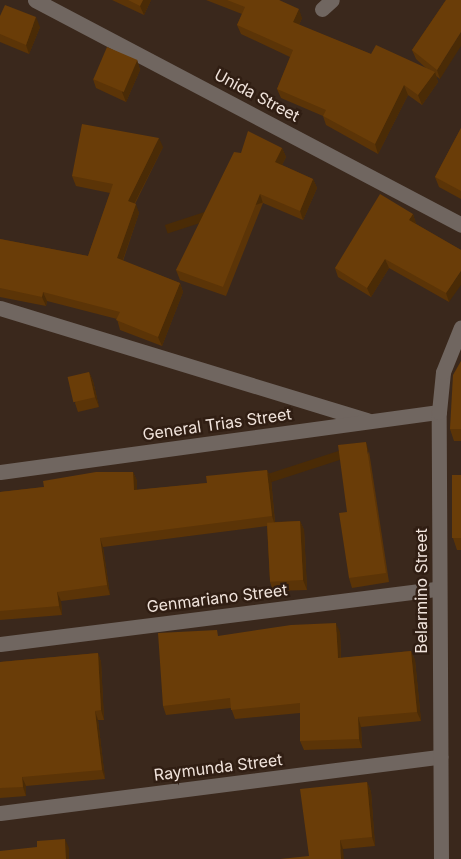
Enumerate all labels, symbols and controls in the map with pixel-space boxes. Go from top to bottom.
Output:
street label: Unida Street [211,65,303,125]
street label: General Trias Street [141,404,293,444]
street label: Belarmino Street [411,528,431,654]
street label: Genmariano Street [146,580,288,616]
street label: Raymunda Street [153,750,283,784]

